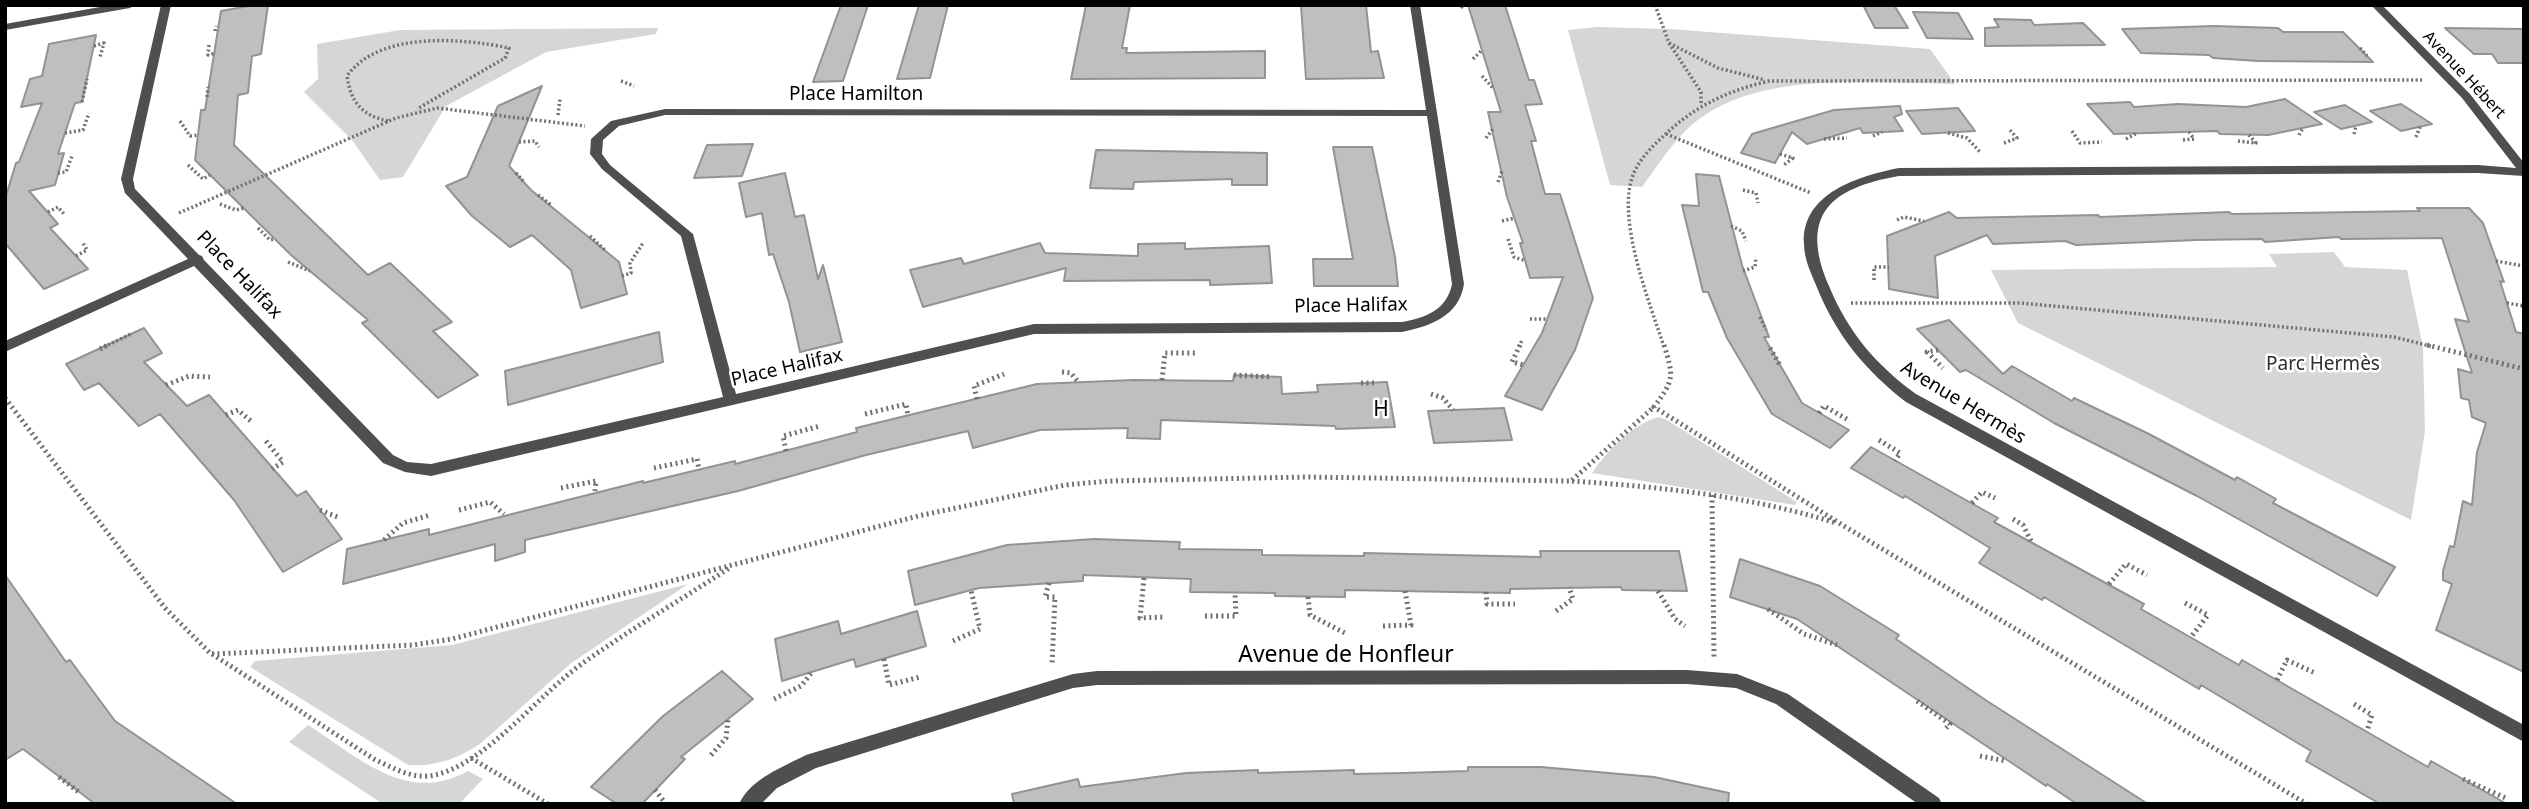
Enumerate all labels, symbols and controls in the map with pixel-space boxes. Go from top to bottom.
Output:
street label: Avenue Hébert [2419,27,2509,123]
street label: Place Hamilton [789,84,923,106]
street label: Place Halifax [191,226,287,324]
street label: Place Halifax [1294,294,1408,318]
street label: Place Halifax [729,344,845,392]
park label: Parc Hermès [2266,354,2380,376]
street label: Avenue Hermès [1896,357,2030,449]
district label: H [1373,397,1391,423]
street label: Avenue de Honfleur [1238,641,1454,669]

